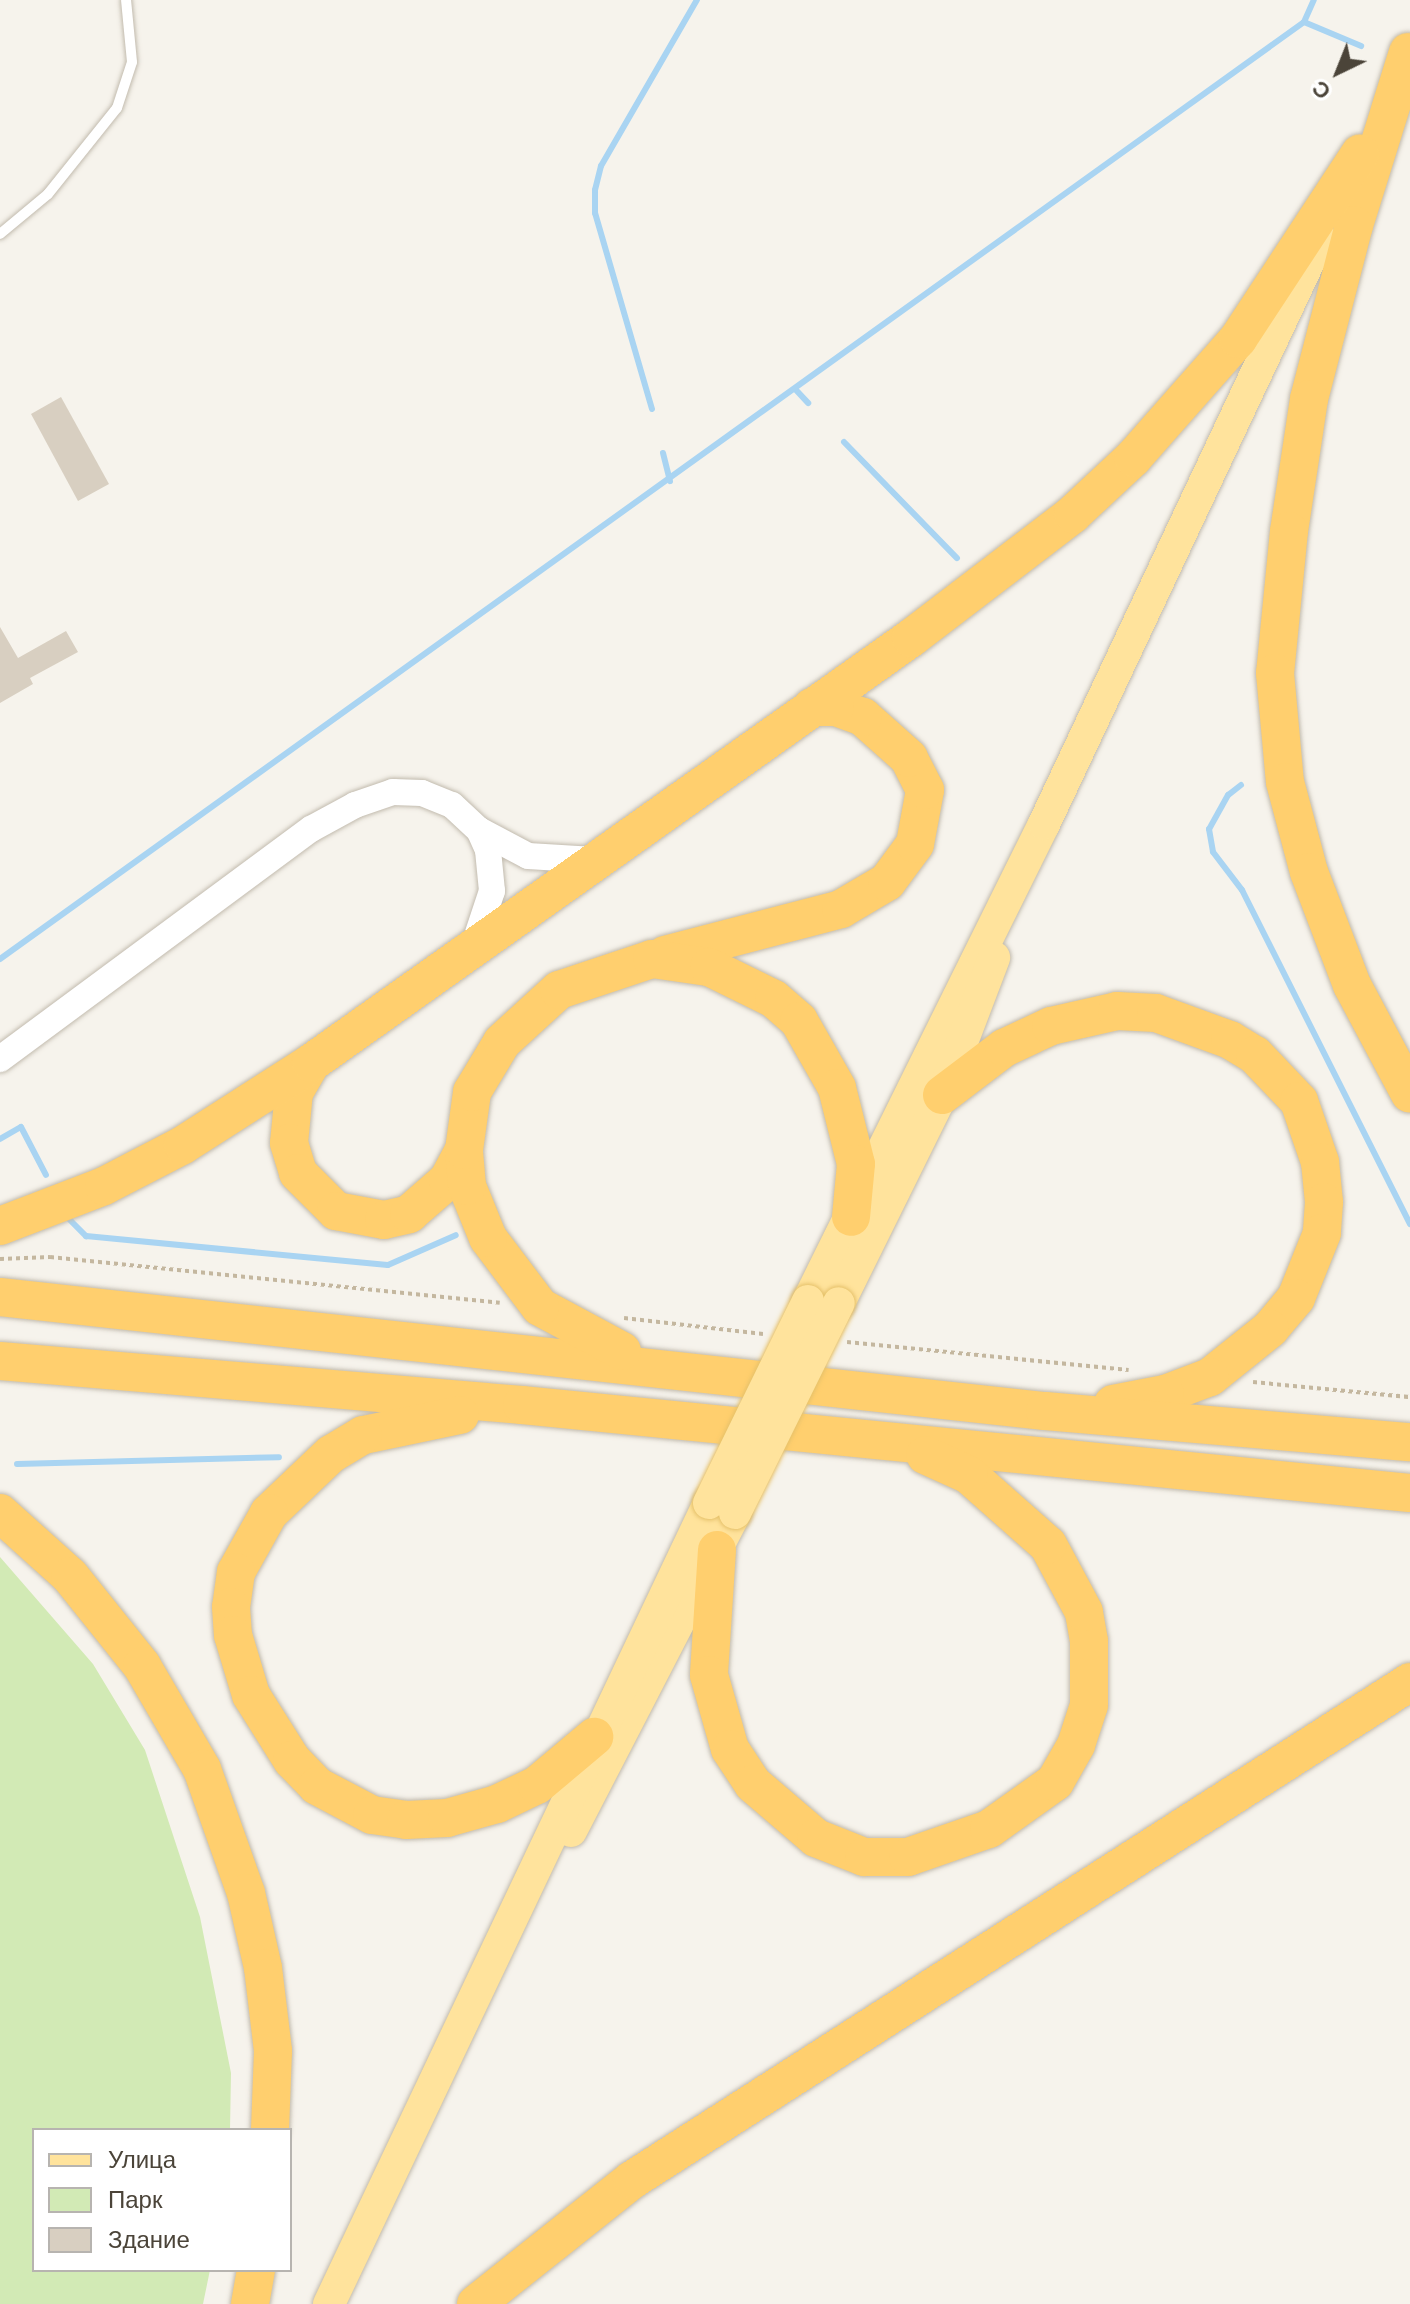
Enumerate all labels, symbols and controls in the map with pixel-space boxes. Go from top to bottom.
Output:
north arrow [1298,32,1378,112]
text: С [1307,75,1336,104]
legend [32,2128,292,2272]
text: Улица [108,2146,176,2173]
text: Парк [108,2186,162,2213]
text: Здание [108,2226,190,2253]

